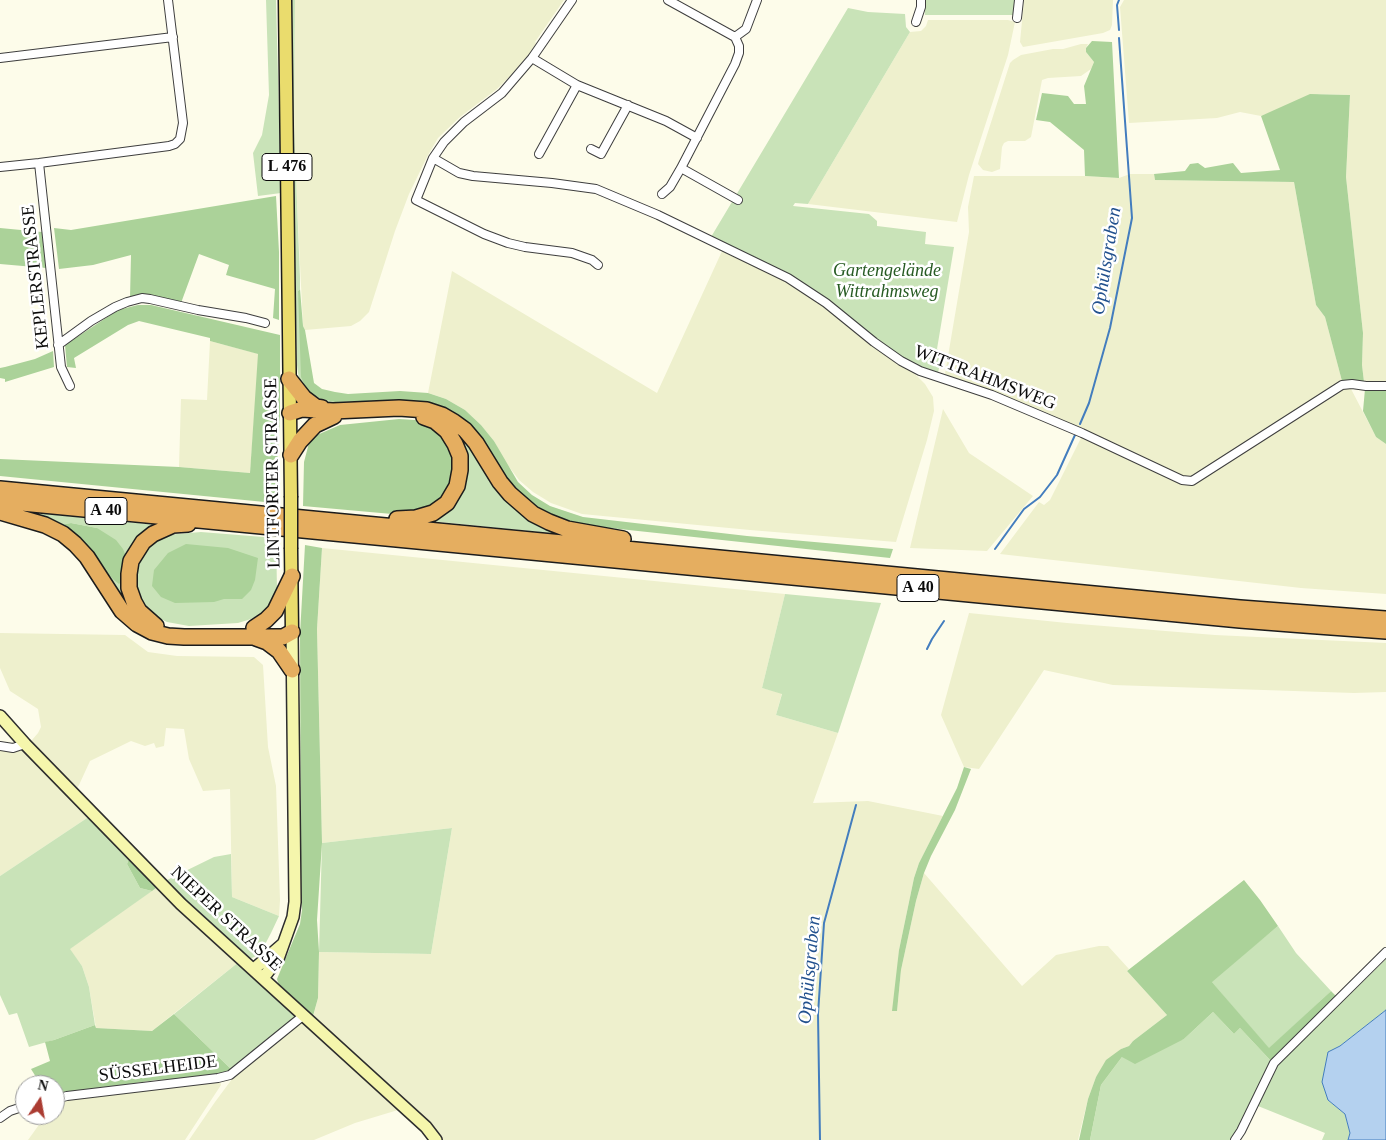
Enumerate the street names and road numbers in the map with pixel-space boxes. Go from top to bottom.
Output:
road number: L 476 [262,154,312,180]
street label: KEPLERSTRASSE [18,204,54,350]
street label: WITTRAHMSWEG [911,341,1059,415]
street label: LINTFORTER STRASSE [261,378,285,568]
road number: A 40 [85,498,127,524]
road number: A 40 [897,574,939,602]
street label: NIEPER STRASSE [166,862,286,976]
street label: SÜSSELHEIDE [98,1051,218,1087]

